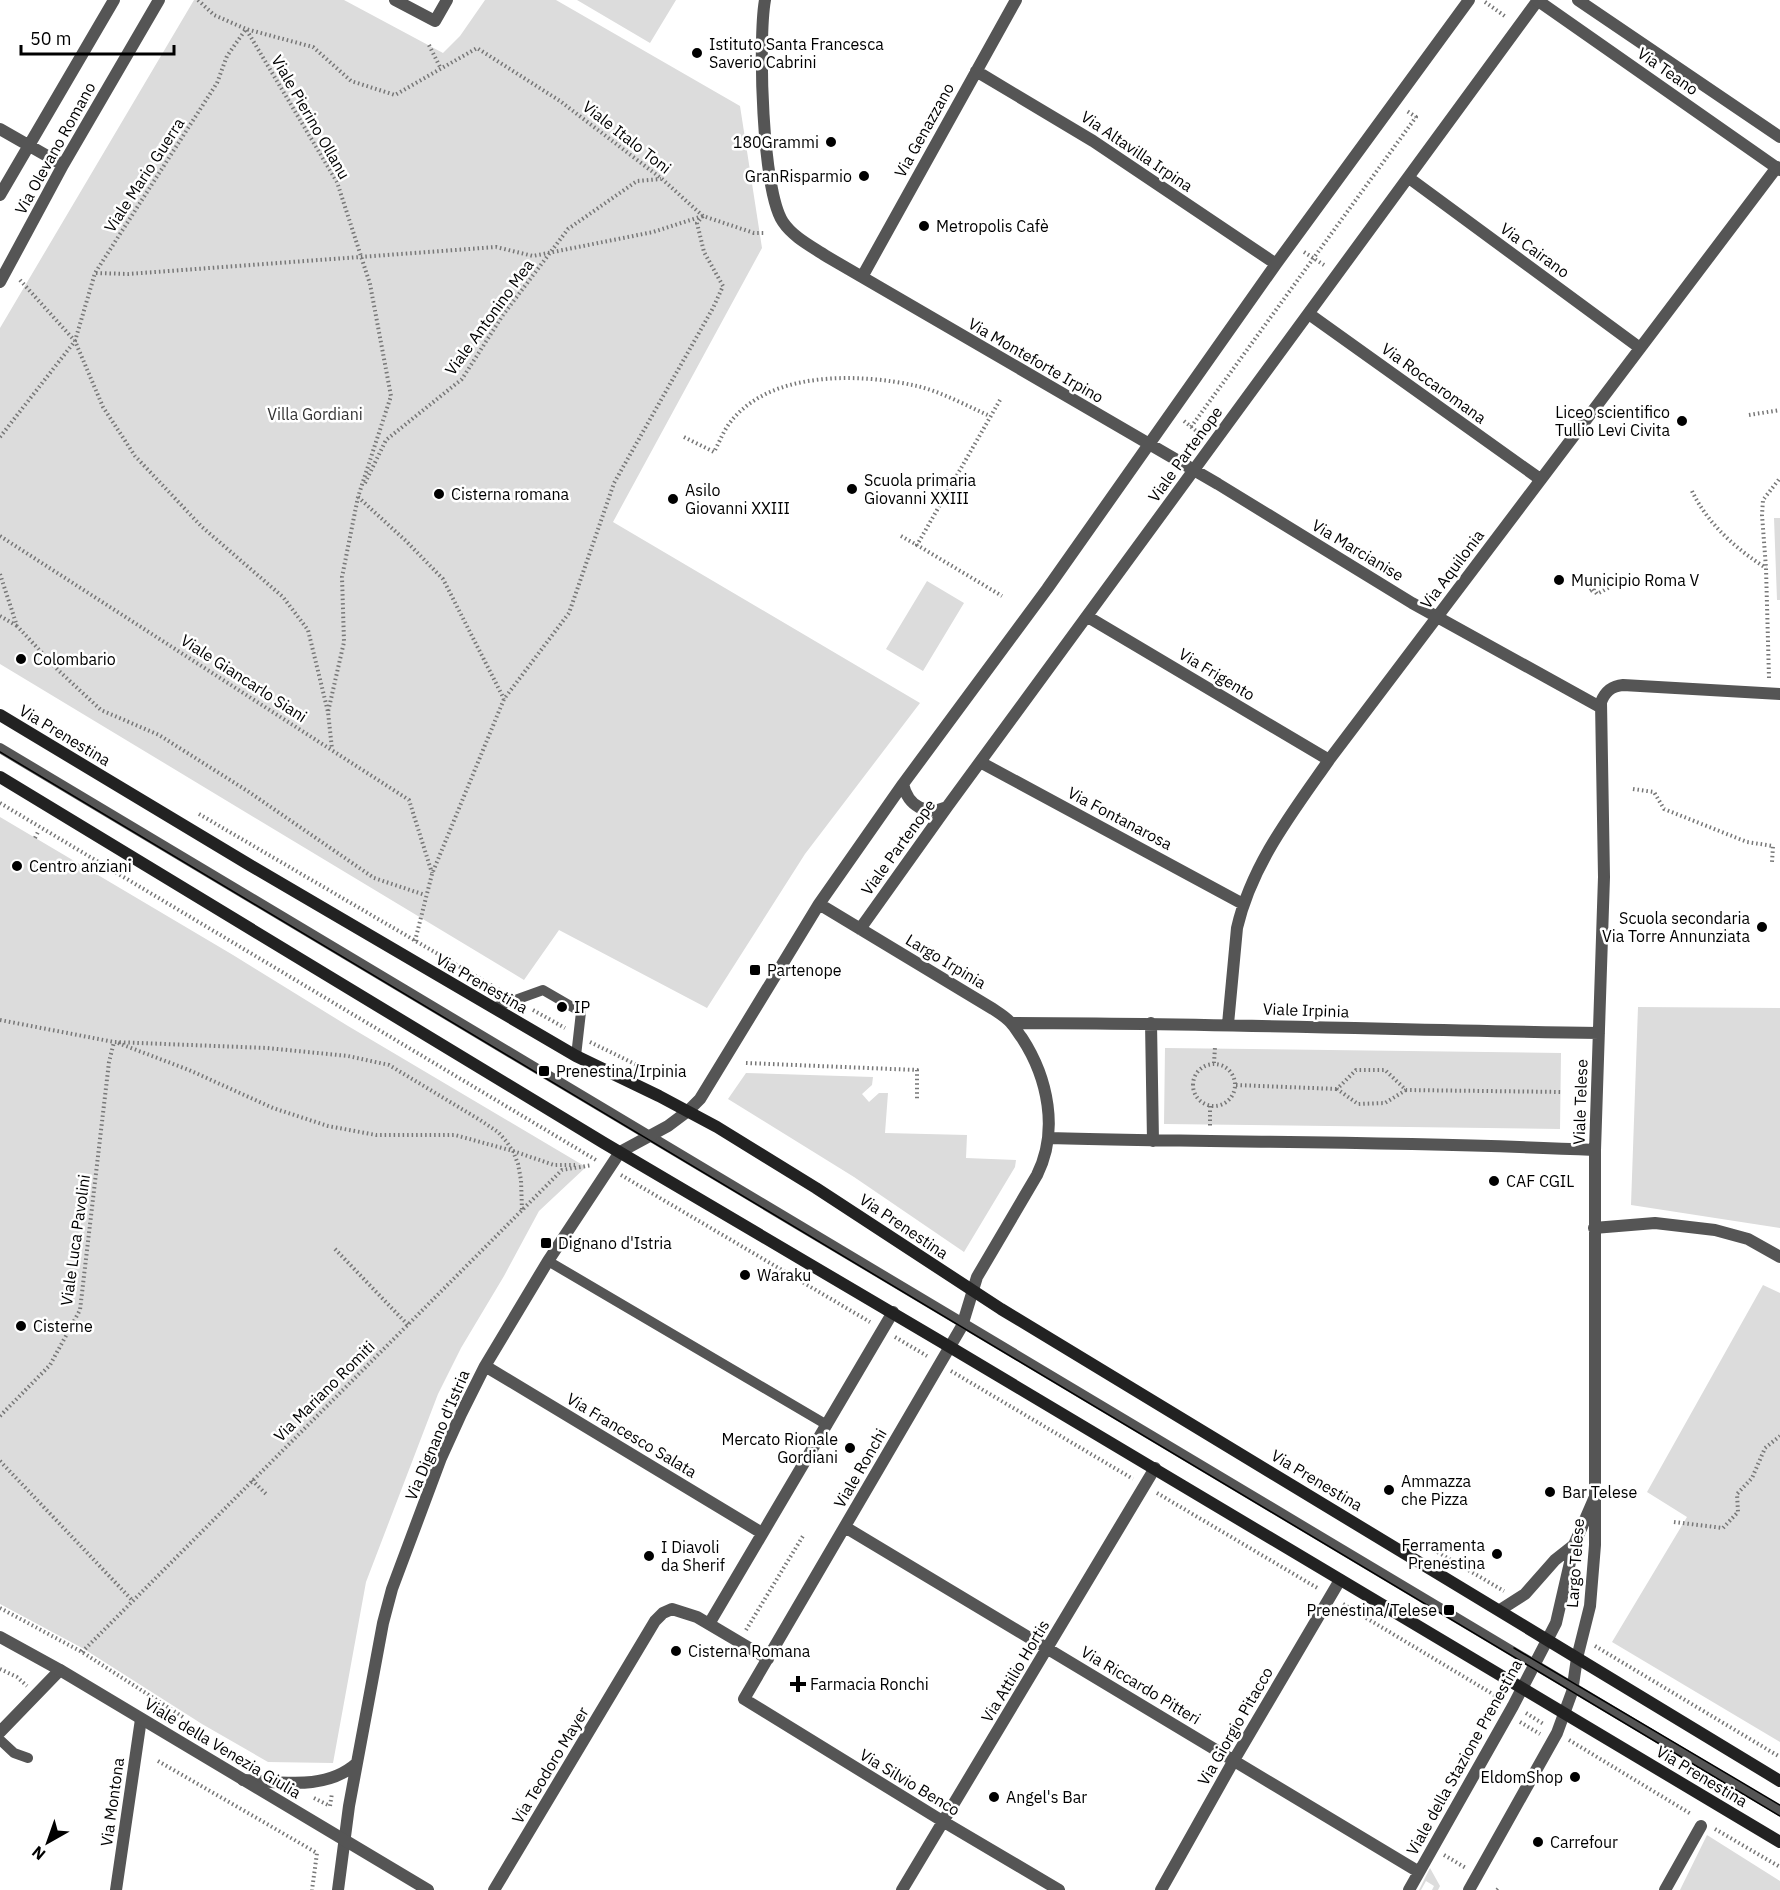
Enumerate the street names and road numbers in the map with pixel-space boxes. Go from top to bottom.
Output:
street label: Via Teano [1634,43,1702,99]
street label: Viale Pierino Ollanu [267,51,355,183]
street label: Via Olevano Romano [10,78,100,218]
street label: Via Genazzano [890,79,958,181]
street label: Viale Italo Toni [579,96,675,178]
street label: Via Altavilla Irpina [1077,106,1197,196]
street label: Viale Mario Guerra [100,114,189,236]
street label: Via Cairano [1496,218,1574,282]
street label: Viale Antonino Mea [440,255,538,379]
street label: Via Monteforte Irpino [965,313,1107,407]
street label: Via Roccaromana [1378,338,1491,428]
street label: Viale Partenope [1144,402,1227,506]
street label: Via Marcianise [1308,515,1408,585]
street label: Via Aquilonia [1416,525,1488,612]
street label: Viale Giancarlo Siani [177,630,311,726]
street label: Via Frigento [1175,643,1259,705]
street label: Via Prenestina [16,700,115,770]
street label: Via Fontanarosa [1064,782,1176,854]
street label: Viale Partenope [857,795,940,899]
street label: Largo Irpinia [902,929,990,993]
street label: Via Prenestina [432,949,532,1018]
street label: Viale Irpinia [1262,998,1350,1022]
street label: Viale Telese [1569,1059,1591,1145]
street label: Viale Luca Pavolini [56,1173,94,1307]
street label: Via Prenestina [856,1189,953,1263]
street label: Via Mariano Romiti [269,1336,379,1446]
street label: Via Dignano d'Istria [400,1366,474,1503]
street label: Via Francesco Salata [563,1388,701,1482]
street label: Viale Ronchi [829,1425,891,1511]
street label: Via Prenestina [1268,1445,1367,1515]
street label: Largo Telese [1562,1517,1588,1608]
street label: Via Attilio Hortis [977,1616,1053,1726]
street label: Via Riccardo Pitteri [1078,1641,1204,1729]
street label: Viale della Stazione Prenestina [1402,1655,1526,1858]
street label: Via Giorgio Pitacco [1193,1663,1277,1789]
street label: Viale della Venezia Giulia [141,1693,305,1803]
street label: Via Teodoro Mayer [507,1703,593,1827]
street label: Via Prenestina [1653,1741,1752,1811]
street label: Via Silvio Benco [856,1744,964,1820]
street label: Via Montona [96,1756,128,1848]

